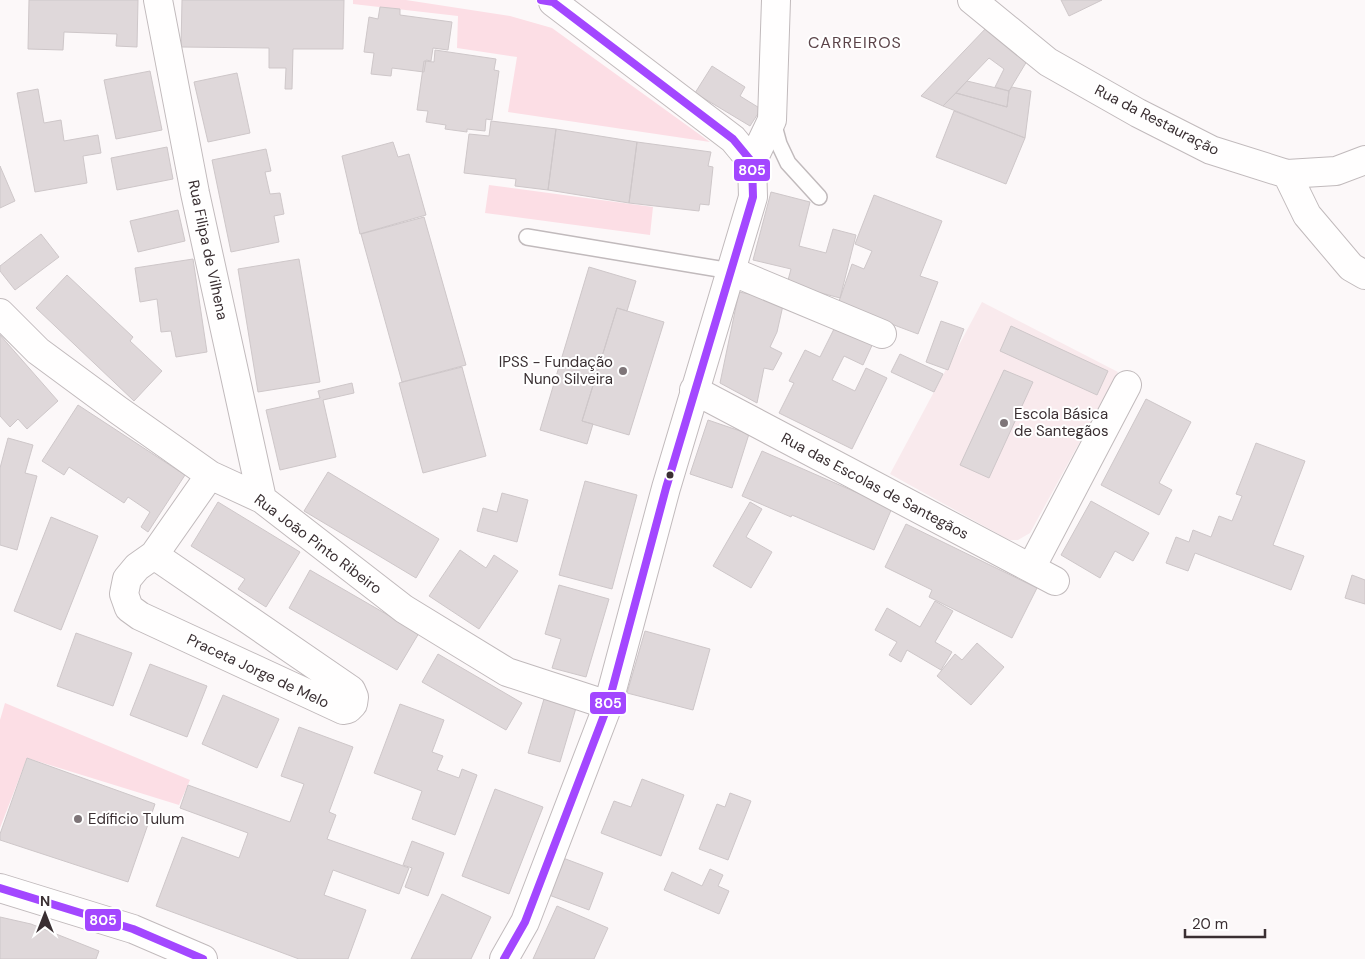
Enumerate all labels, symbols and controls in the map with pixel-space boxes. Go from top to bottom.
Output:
district label: CARREIROS [808,32,902,53]
street label: Rua da Restauração [1091,80,1223,160]
line badge: 805 [733,158,771,182]
text: 805 [738,161,766,179]
street label: Rua Filipa de Vilhena [183,178,233,322]
place label: IPSS - Fundação Nuno Silveira [499,352,613,389]
marker: IPSS - Fundação Nuno Silveira [617,365,629,377]
place label: Escola Básica de Santegãos [1014,404,1109,441]
marker: Escola Básica de Santegãos [998,417,1010,429]
street label: Rua das Escolas de Santegãos [778,428,972,544]
unlabelled marker [665,470,675,480]
street label: Rua João Pinto Ribeiro [250,489,386,599]
street label: Praceta Jorge de Melo [184,629,333,713]
line badge: 805 [589,691,627,715]
text: 805 [594,694,622,712]
place label: Edíficio Tulum [88,809,184,829]
marker: Edíficio Tulum [72,813,84,825]
north arrow [20,889,70,939]
text: N [40,892,50,910]
scale bar [1185,906,1265,938]
line badge: 805 [84,908,122,932]
text: 805 [89,911,117,929]
text: 20 m [1192,914,1228,934]

